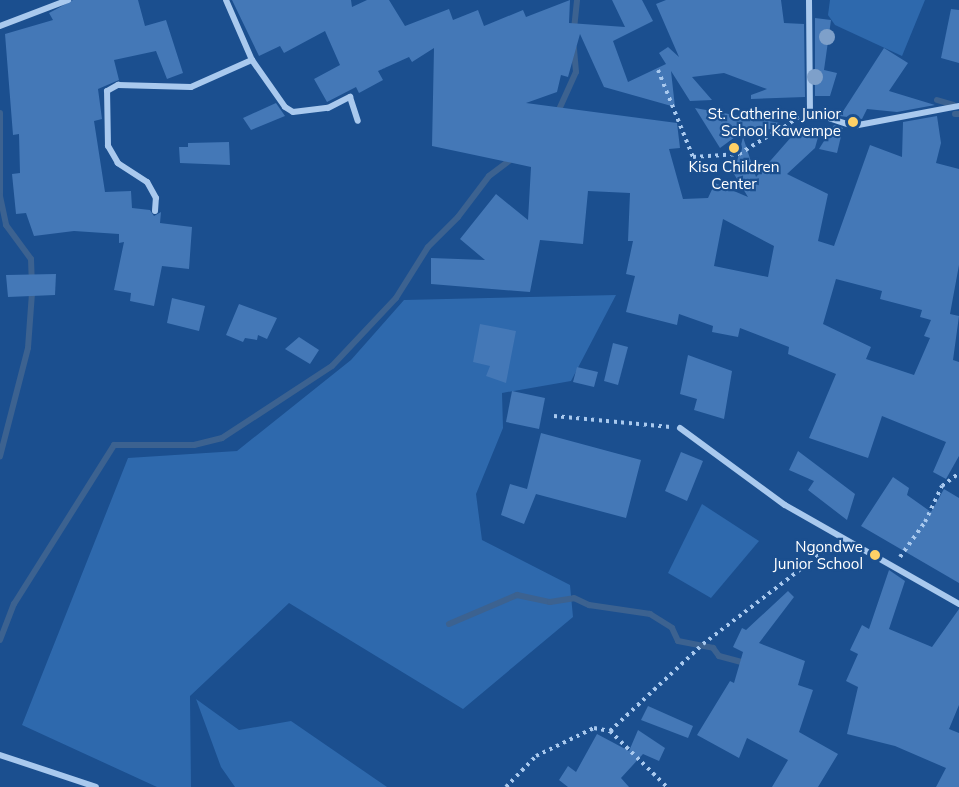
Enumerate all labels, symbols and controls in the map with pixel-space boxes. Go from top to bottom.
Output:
place label: St. Catherine Junior School Kawempe [708,104,841,139]
marker: St. Catherine Junior School Kawempe [846,115,860,129]
marker: Kisa Children Center [727,141,741,155]
place label: Kisa Children Center [689,157,779,192]
place label: Ngondwe Junior School [773,537,863,572]
marker: Ngondwe Junior School [868,548,882,562]

